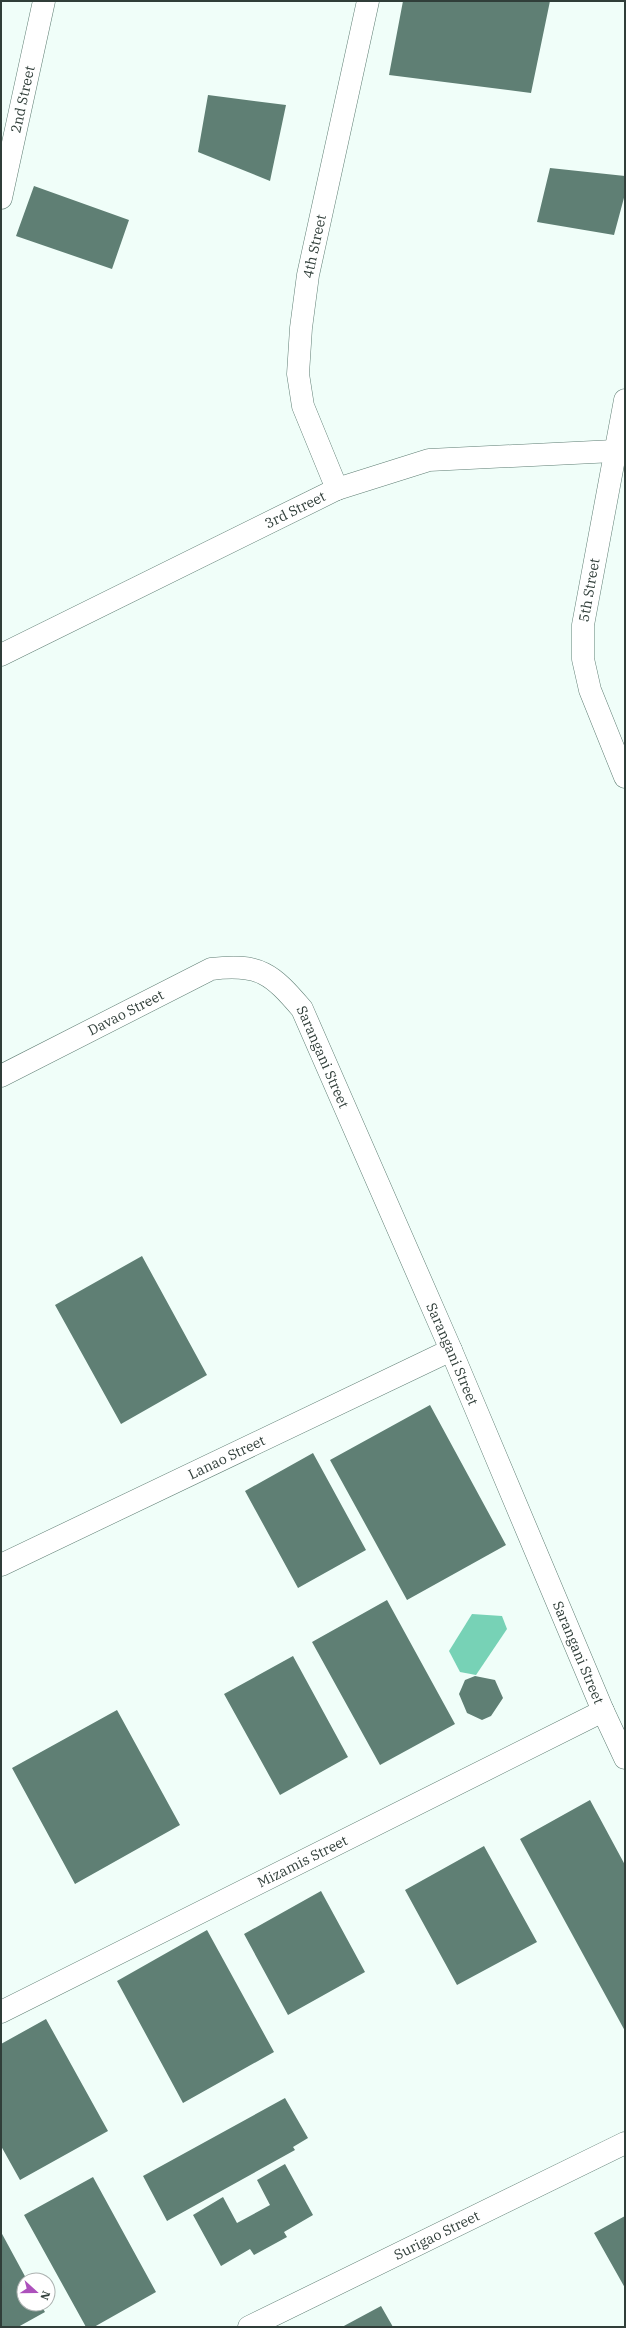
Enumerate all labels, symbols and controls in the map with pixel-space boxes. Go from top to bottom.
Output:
street label: 2nd Street [6,64,39,135]
street label: 4th Street [299,213,330,280]
street label: 3rd Street [262,487,329,532]
street label: 5th Street [575,557,603,623]
street label: Davao Street [85,986,167,1039]
street label: Sarangani Street [293,1003,353,1111]
street label: Sarangani Street [422,1300,482,1408]
street label: Lanao Street [185,1431,268,1483]
street label: Sarangani Street [549,1598,608,1707]
street label: Mizamis Street [254,1831,351,1891]
street label: Surigao Street [391,2207,483,2264]
north arrow [16,2272,56,2312]
text: N [37,2289,53,2302]

